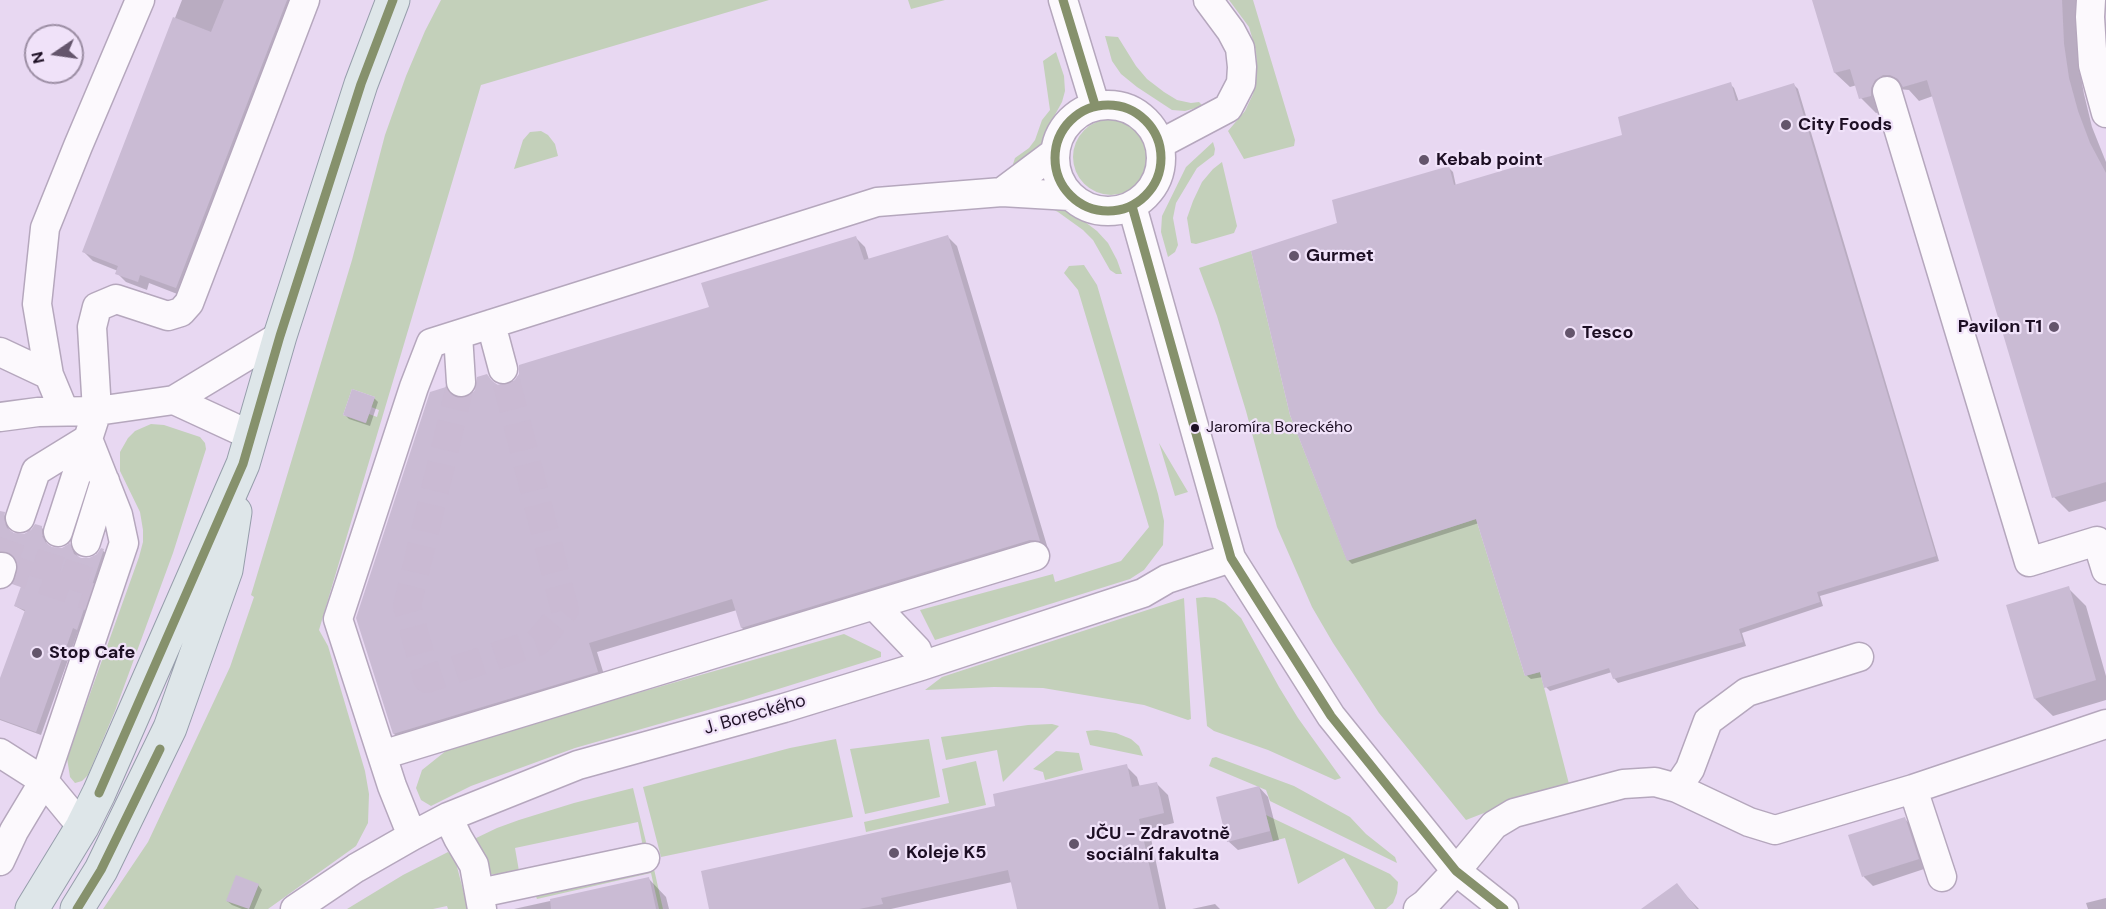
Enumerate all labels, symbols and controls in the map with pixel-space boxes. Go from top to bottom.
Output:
north arrow [24,24,84,84]
text: N [26,50,49,66]
place label: City Foods [1798,114,1892,136]
marker: City Foods [1779,118,1793,132]
place label: Kebab point [1436,149,1543,171]
marker: Kebab point [1417,153,1431,167]
place label: Gurmet [1306,245,1374,267]
marker: Gurmet [1287,249,1301,263]
place label: Pavilon T1 [1958,316,2042,338]
marker: Pavilon T1 [2047,320,2061,334]
place label: Tesco [1582,322,1633,344]
marker: Tesco [1563,326,1577,340]
place label: Jaromíra Boreckého [1206,418,1353,438]
marker: Jaromíra Boreckého [1189,422,1201,434]
place label: Stop Cafe [49,642,135,664]
marker: Stop Cafe [30,646,44,660]
street label: J. Boreckého [702,690,808,740]
place label: JČU - Zdravotně sociální fakulta [1086,823,1230,866]
marker: JČU - Zdravotně sociální fakulta [1067,837,1081,851]
place label: Koleje K5 [906,842,987,864]
marker: Koleje K5 [887,846,901,860]

